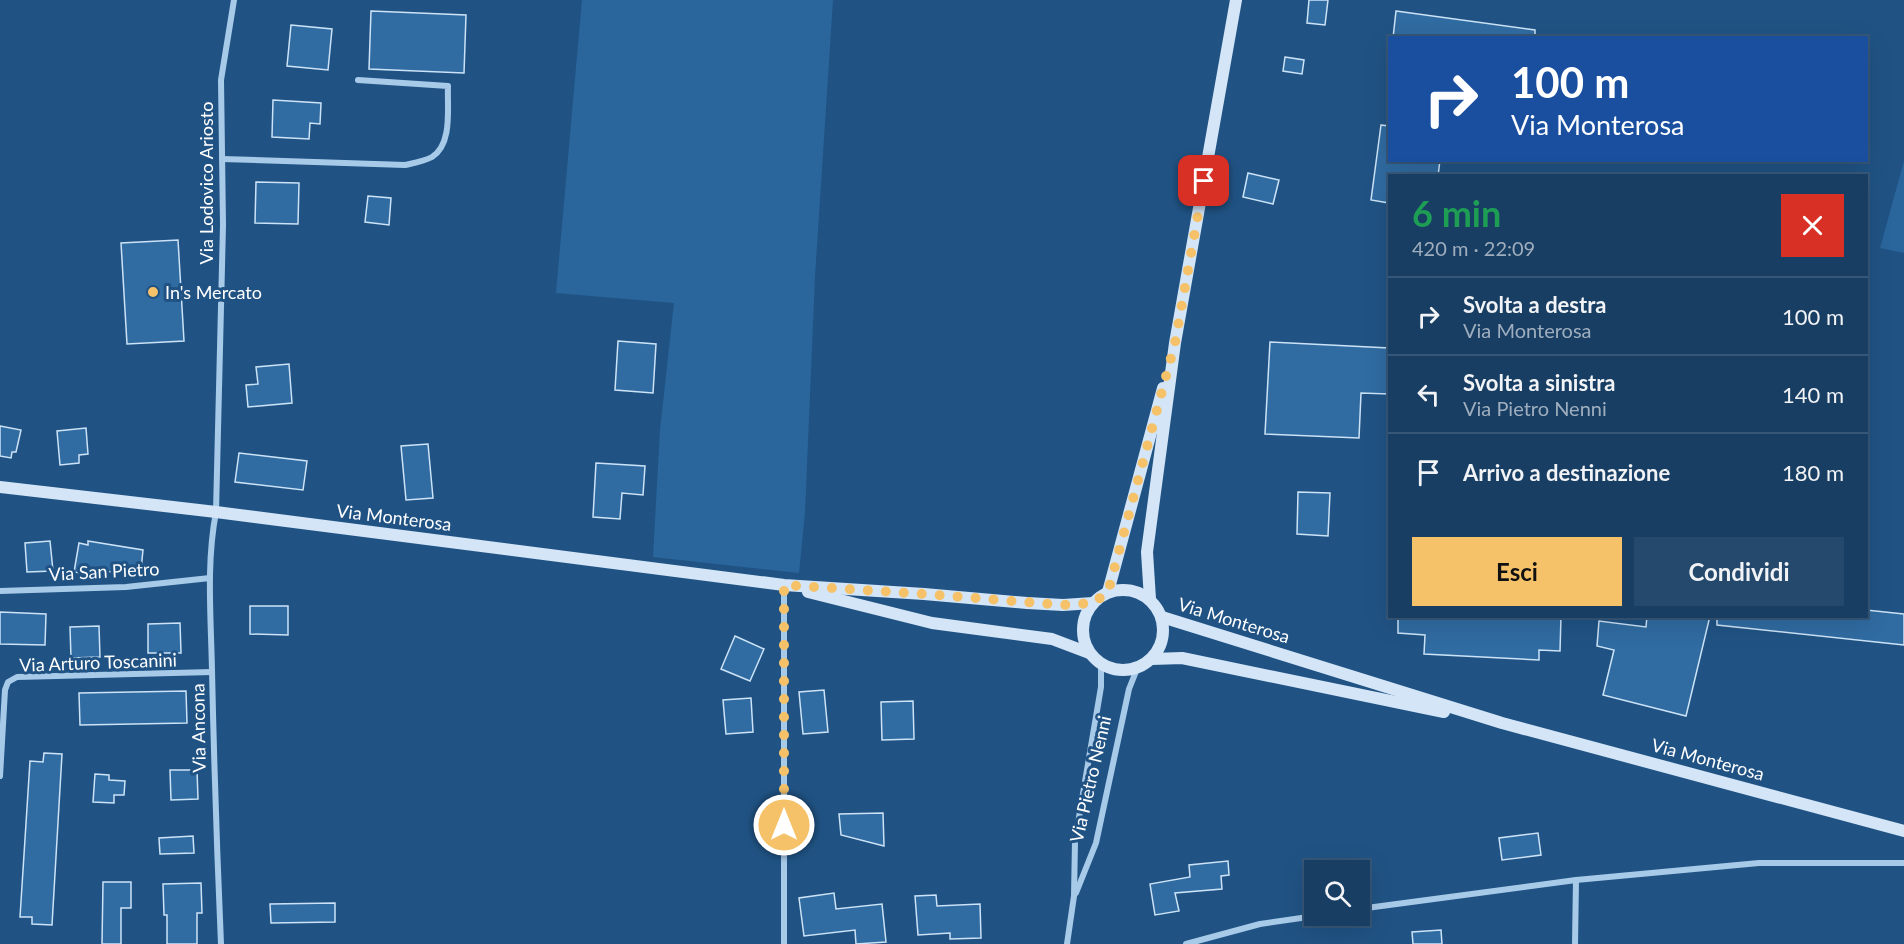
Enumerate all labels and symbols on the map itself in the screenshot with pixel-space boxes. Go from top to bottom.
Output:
street label: Via Lodovico Ariosto [195,102,217,264]
pin [1178,155,1229,206]
place label: In's Mercato [165,281,262,303]
marker: In's Mercato [146,285,160,299]
street label: Via Monterosa [335,499,453,535]
street label: Via San Pietro [48,557,160,585]
street label: Via Monterosa [1175,593,1293,647]
street label: Via Arturo Toscanini [19,648,177,676]
street label: Via Ancona [186,683,210,773]
street label: Via Pietro Nenni [1065,713,1115,845]
street label: Via Monterosa [1649,733,1767,785]
position arrow [752,793,816,857]

